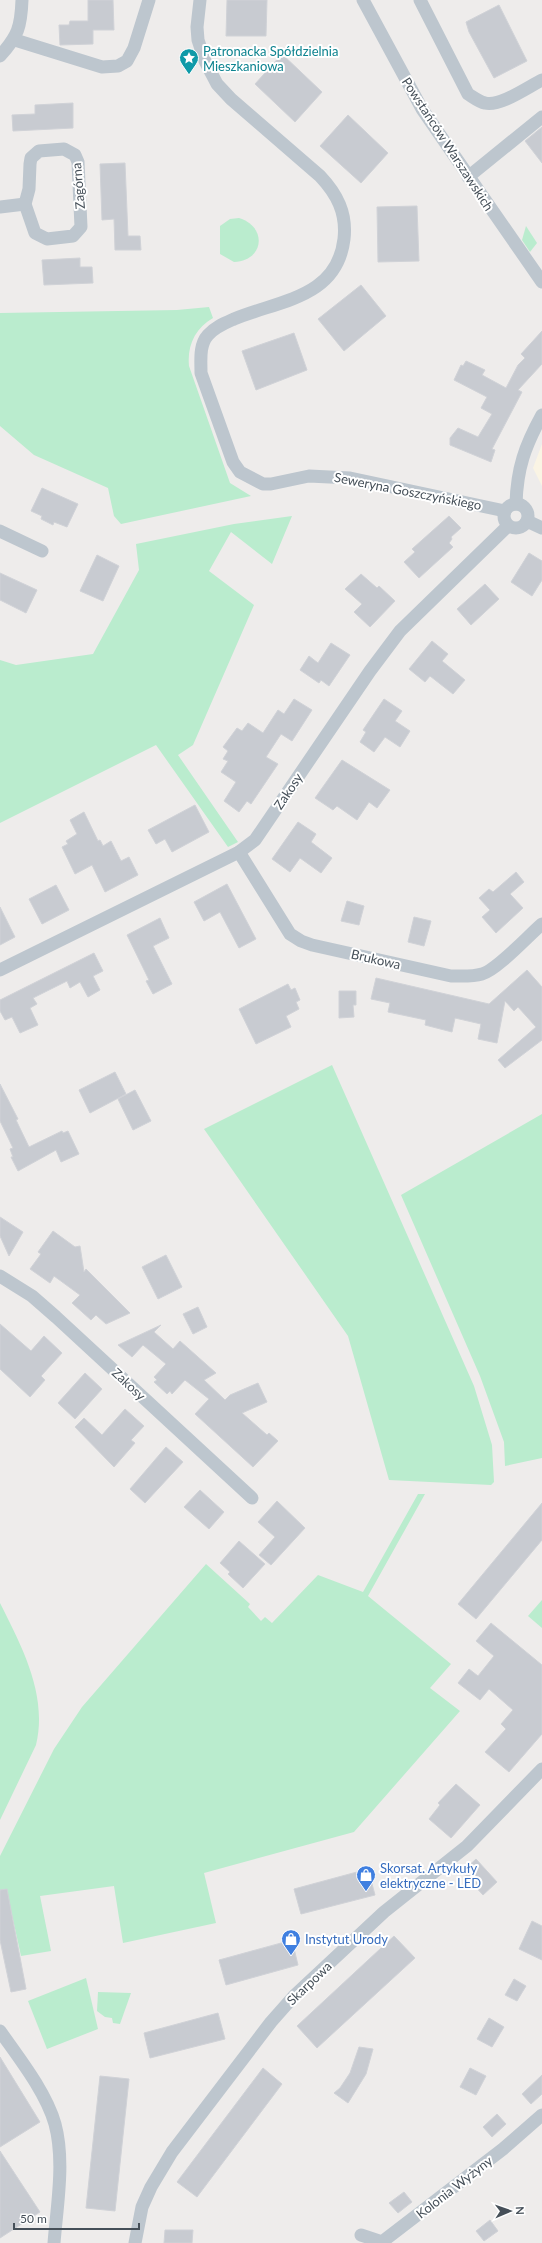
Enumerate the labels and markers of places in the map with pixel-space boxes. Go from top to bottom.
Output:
place label: Patronacka Spółdzielnia Mieszkaniowa [203,43,338,74]
place icon: Patronacka Spółdzielnia Mieszkaniowa [178,47,200,75]
place label: Skorsat. Artykuły elektryczne - LED [380,1860,481,1891]
shop icon: Skorsat. Artykuły elektryczne - LED [355,1864,377,1892]
shop icon: Instytut Urody [280,1928,302,1956]
place label: Instytut Urody [305,1931,388,1947]

